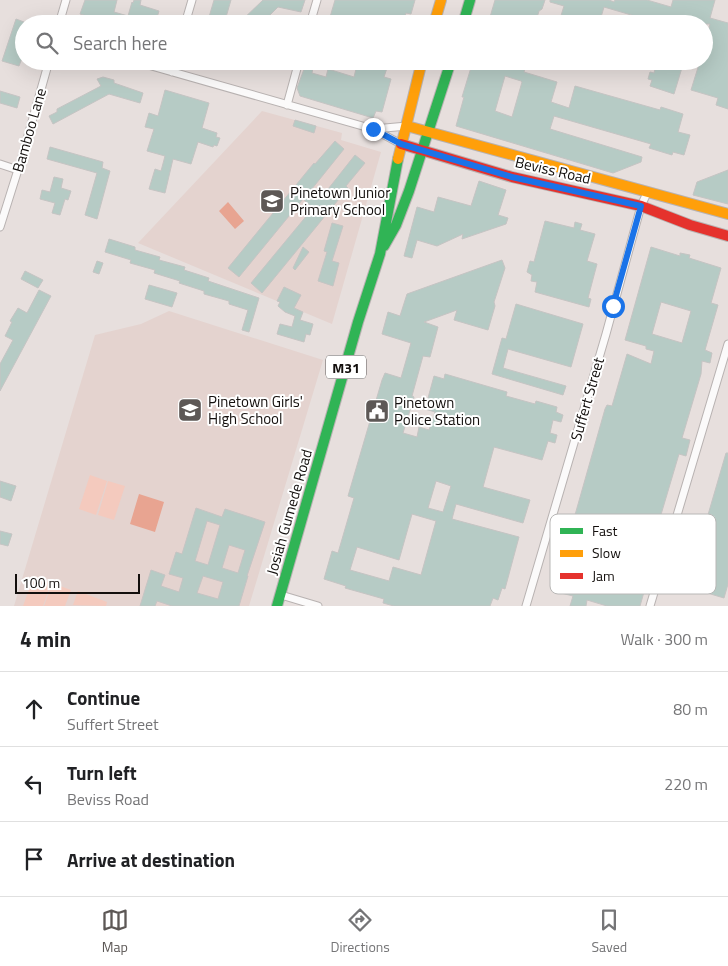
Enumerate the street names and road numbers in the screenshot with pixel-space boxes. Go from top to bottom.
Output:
street label: Bamboo Lane [6,85,52,175]
street label: Beviss Road [513,150,593,190]
street label: Suffert Street [564,354,610,443]
road number: M31 [326,356,366,378]
street label: Josiah Gumede Road [260,446,318,578]

